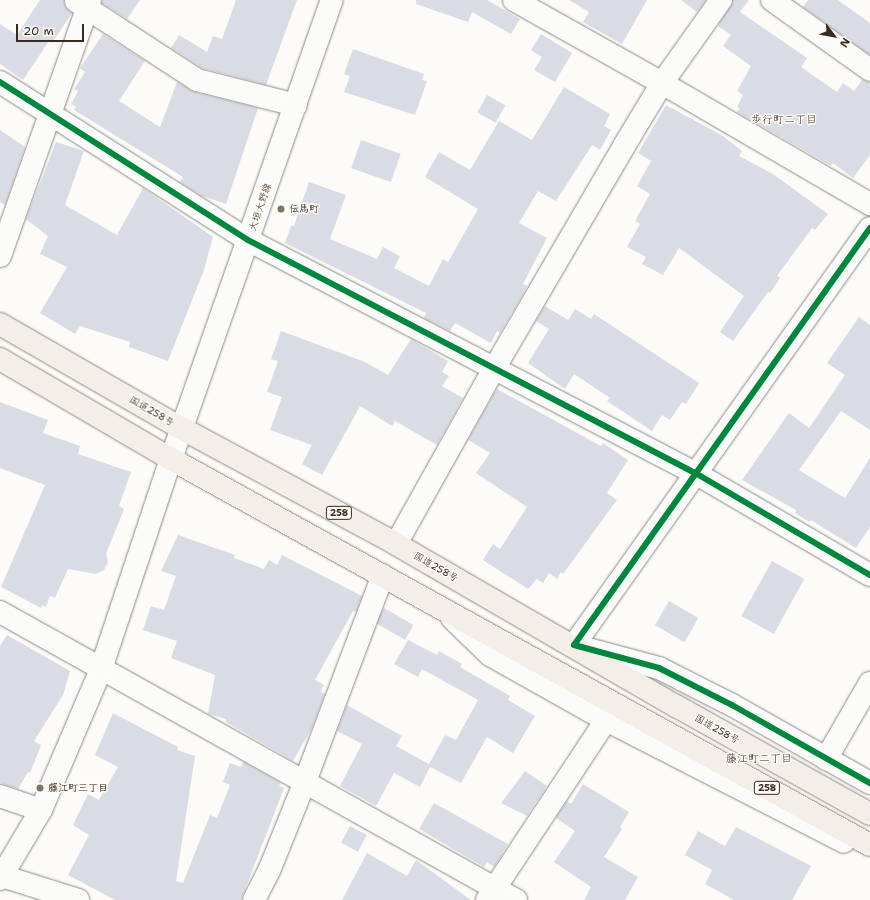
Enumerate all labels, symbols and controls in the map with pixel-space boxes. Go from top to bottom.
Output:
scale bar [18,16,86,42]
north arrow [814,16,854,56]
text: 20 m [23,23,54,39]
text: N [836,35,853,50]
district label: 歩行町二丁目 [751,113,817,127]
street label: 大垣大野線 [246,181,274,233]
place label: 伝馬町 [289,203,319,215]
marker: 伝馬町 [276,204,286,214]
street label: 国道258号 [127,393,177,429]
road number: 258 [325,506,353,520]
street label: 国道258号 [411,549,461,585]
street label: 国道258号 [692,712,742,746]
district label: 藤江町二丁目 [726,752,792,766]
road number: 258 [753,781,781,795]
place label: 藤江町三丁目 [48,782,108,794]
marker: 藤江町三丁目 [35,783,45,793]

